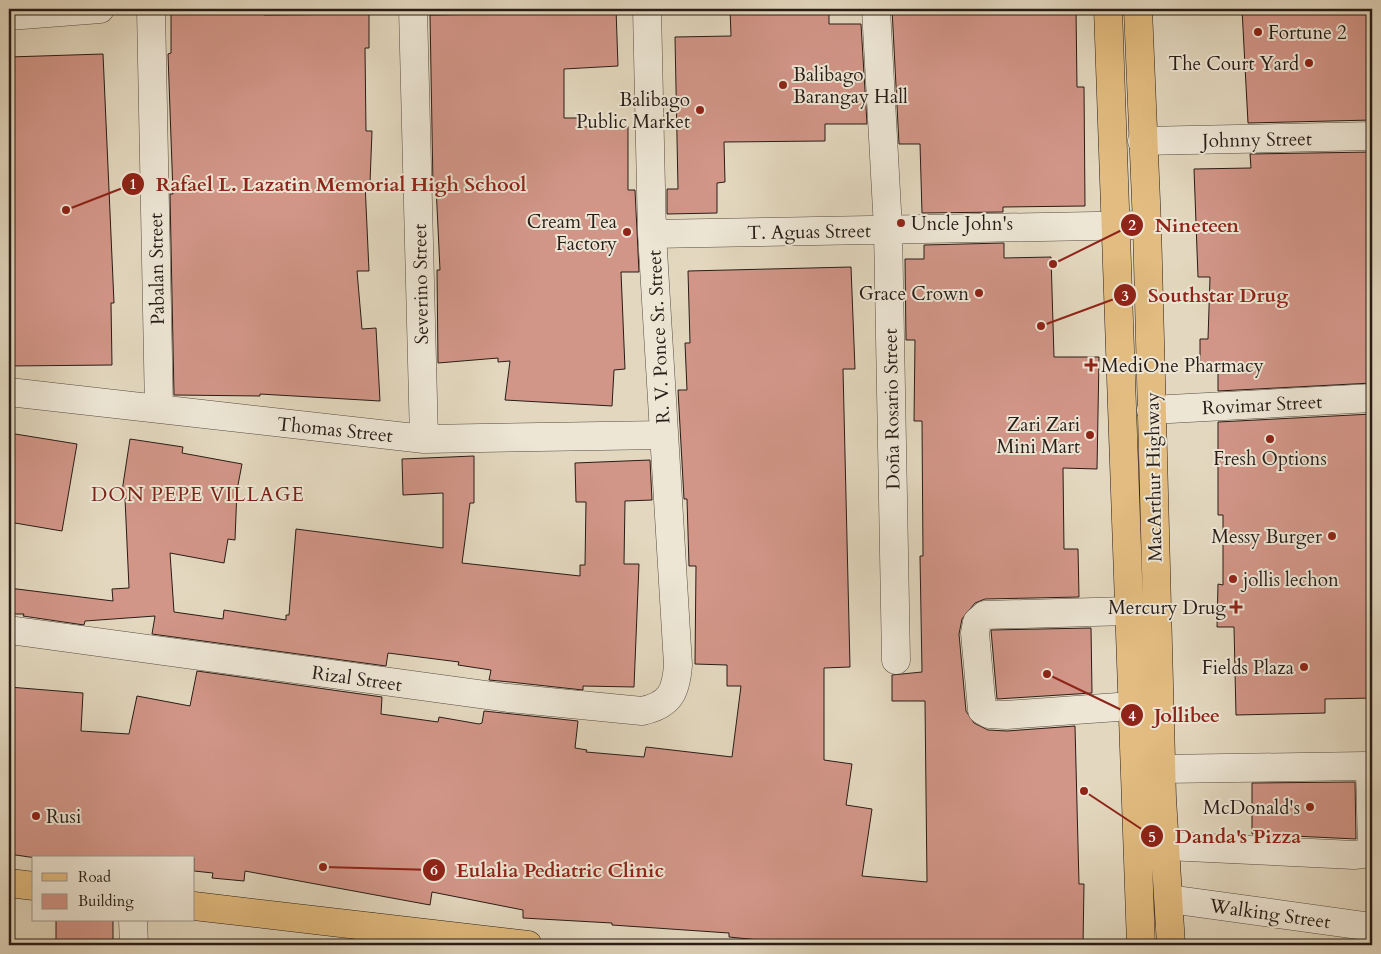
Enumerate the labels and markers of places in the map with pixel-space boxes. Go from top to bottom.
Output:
place label: Fortune 2 [1268,20,1347,46]
marker: Fortune 2 [1252,26,1264,38]
place label: The Court Yard [1168,51,1299,77]
marker: The Court Yard [1303,57,1315,69]
place label: Balibago Barangay Hall [793,62,908,110]
marker: Balibago Barangay Hall [777,79,789,91]
place label: Balibago Public Market [576,87,690,135]
marker: Balibago Public Market [694,104,706,116]
callout: Rafael L. Lazatin Memorial High School [121,166,536,201]
callout: Nineteen [1120,207,1249,242]
place label: Cream Tea Factory [527,209,617,257]
place label: Uncle John's [911,211,1013,237]
marker: Uncle John's [895,217,907,229]
marker: Cream Tea Factory [621,226,633,238]
callout: Southstar Drug [1113,278,1298,313]
place label: Grace Crown [859,281,969,307]
marker: Grace Crown [973,287,985,299]
place label: MediOne Pharmacy [1101,353,1264,379]
marker: MediOne Pharmacy [1085,359,1097,371]
place label: Zari Zari Mini Mart [996,412,1080,460]
marker: Zari Zari Mini Mart [1084,429,1096,441]
marker: Fresh Options [1264,433,1276,445]
place label: Fresh Options [1213,446,1327,472]
place label: Messy Burger [1211,524,1322,550]
marker: Messy Burger [1326,530,1338,542]
place label: jollis lechon [1240,567,1339,593]
marker: jollis lechon [1227,573,1239,585]
place label: Mercury Drug [1108,595,1226,621]
marker: Mercury Drug [1230,601,1242,613]
place label: Fields Plaza [1202,655,1294,681]
marker: Fields Plaza [1298,661,1310,673]
callout: Jollibee [1120,698,1230,733]
place label: McDonald's [1203,795,1300,821]
marker: McDonald's [1304,801,1316,813]
place label: Rusi [46,804,81,830]
marker: Rusi [30,810,42,822]
callout: Danda's Pizza [1140,819,1311,854]
callout: Eulalia Pediatric Clinic [421,852,674,887]

